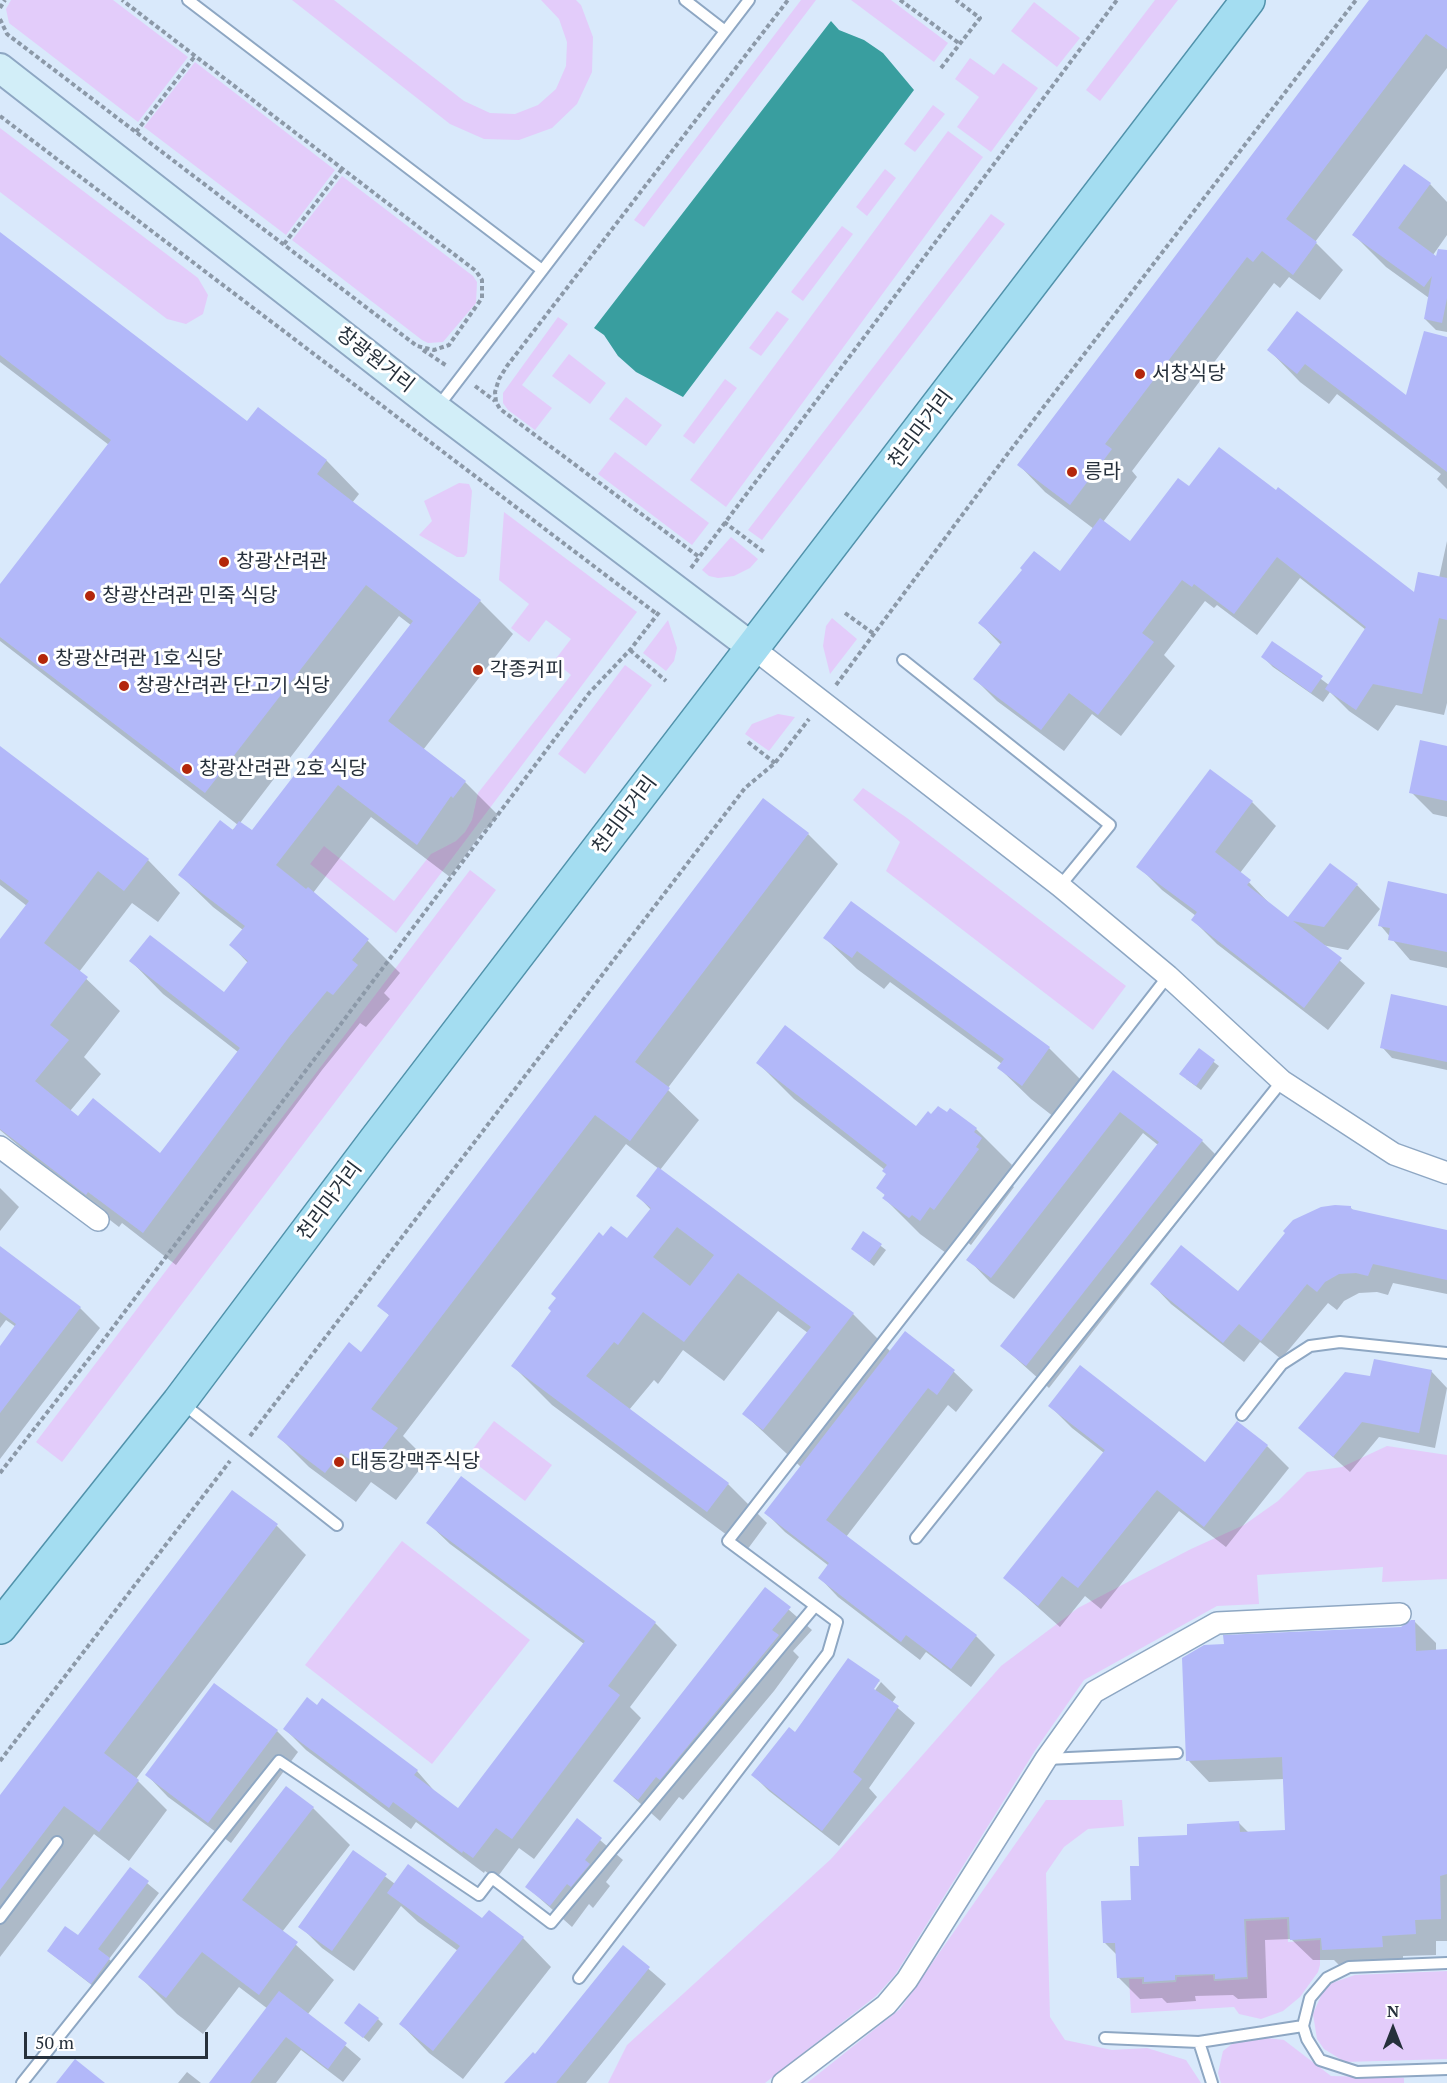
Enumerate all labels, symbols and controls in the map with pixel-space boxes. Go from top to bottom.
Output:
street label: 창광원거리 [331,322,419,398]
place label: 서창식당 [1152,362,1226,386]
marker: 서창식당 [1133,367,1147,381]
street label: 천리마거리 [884,385,958,473]
place label: 릉라 [1084,460,1121,484]
marker: 릉라 [1065,465,1079,479]
place label: 창광산려관 [236,550,328,574]
marker: 창광산려관 [217,555,231,569]
place label: 창광산려관 민죽 식당 [102,584,277,608]
marker: 창광산려관 민죽 식당 [83,589,97,603]
place label: 창광산려관 1호 식당 [55,647,223,671]
marker: 창광산려관 1호 식당 [36,652,50,666]
place label: 각종커피 [490,658,564,682]
marker: 각종커피 [471,663,485,677]
place label: 창광산려관 단고기 식당 [136,674,330,698]
marker: 창광산려관 단고기 식당 [117,679,131,693]
place label: 창광산려관 2호 식당 [199,757,367,781]
marker: 창광산려관 2호 식당 [180,762,194,776]
street label: 천리마거리 [588,771,662,859]
street label: 천리마거리 [293,1157,367,1245]
place label: 대동강맥주식당 [351,1450,480,1474]
marker: 대동강맥주식당 [332,1455,346,1469]
north arrow [1363,1999,1423,2059]
text: N [1387,2000,1399,2022]
scale bar [27,2020,212,2058]
text: 50 m [35,2030,74,2054]

